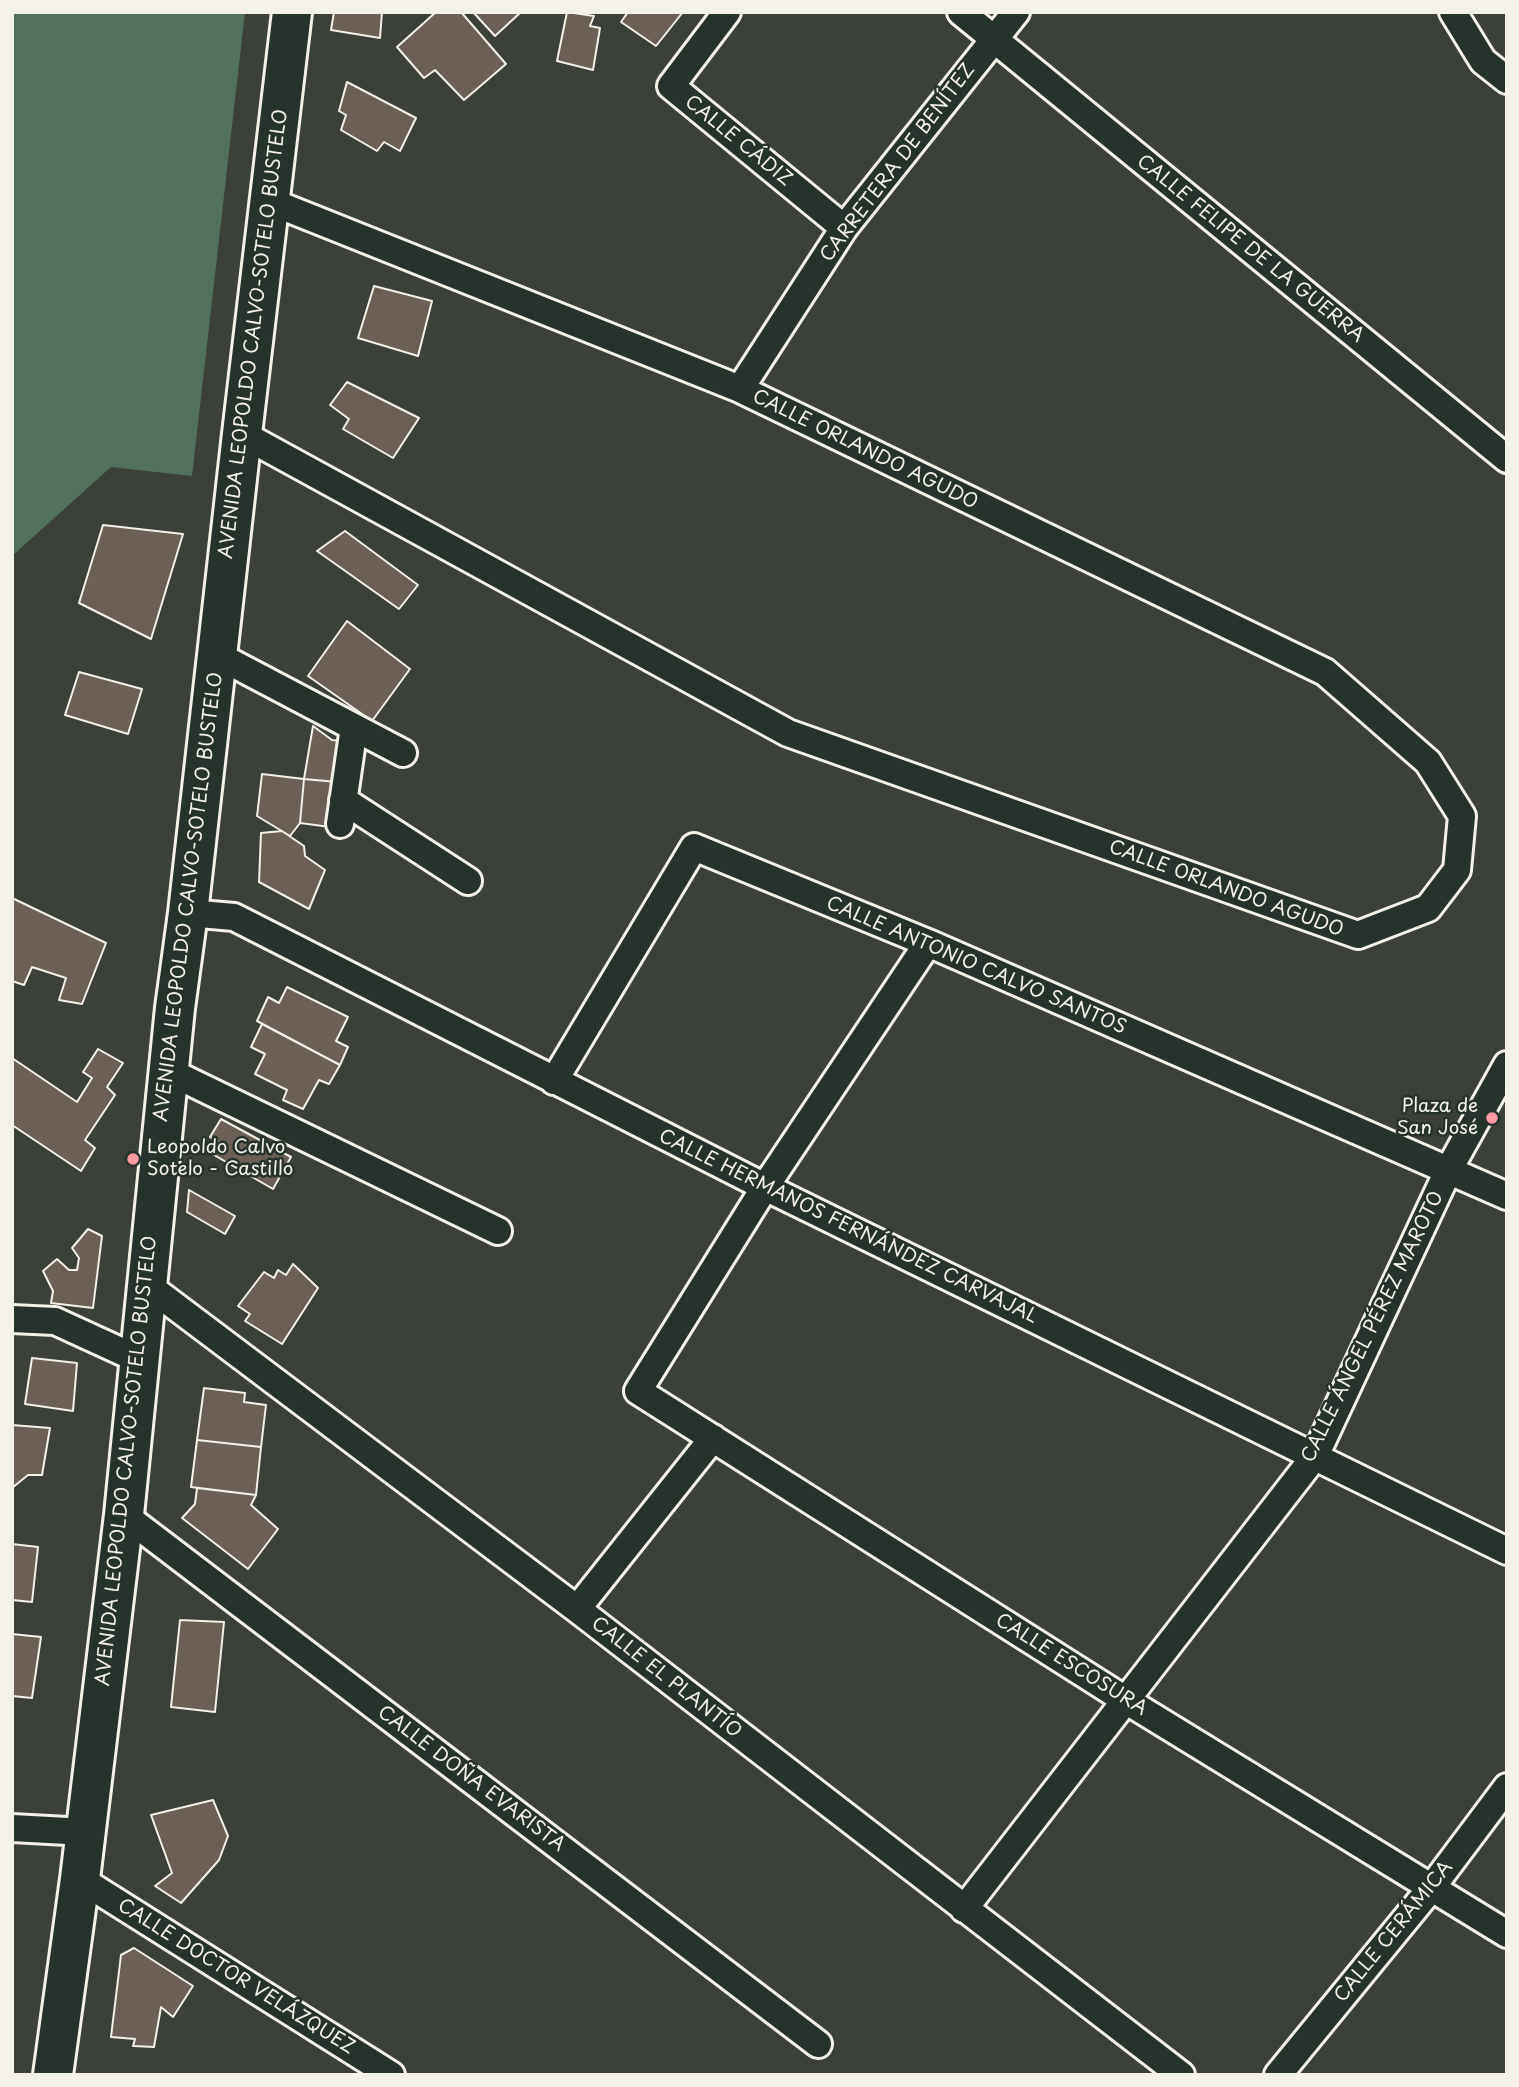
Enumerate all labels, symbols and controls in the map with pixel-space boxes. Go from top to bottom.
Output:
street label: CARRETERA DE BENÍTEZ [816,59,980,267]
street label: CALLE CÁDIZ [680,91,796,191]
street label: AVENIDA LEOPOLDO CALVO-SOTELO BUSTELO [215,108,293,560]
street label: CALLE FELIPE DE LA GUERRA [1132,150,1368,348]
street label: CALLE ORLANDO AGUDO [749,385,981,515]
street label: AVENIDA LEOPOLDO CALVO-SOTELO BUSTELO [150,671,228,1123]
street label: CALLE ORLANDO AGUDO [1106,836,1346,942]
street label: CALLE ANTONIO CALVO SANTOS [823,892,1129,1040]
place label: Plaza de San José [1397,1096,1478,1140]
marker: Plaza de San José [1484,1110,1500,1126]
street label: CALLE HERMANOS FERNÁNDEZ CARVAJAL [655,1125,1041,1329]
place label: Leopoldo Calvo Sotelo - Castillo [147,1137,293,1181]
marker: Leopoldo Calvo Sotelo - Castillo [125,1151,141,1167]
street label: CALLE ÁNGEL PÉREZ MAROTO [1297,1188,1449,1466]
street label: AVENIDA LEOPOLDO CALVO-SOTELO BUSTELO [92,1235,162,1687]
street label: CALLE ESCOSURA [991,1609,1151,1721]
street label: CALLE EL PLANTÍO [587,1612,745,1744]
street label: CALLE DOÑA EVARISTA [373,1701,569,1857]
street label: CALLE CERÁMICA [1330,1857,1458,2007]
street label: CALLE DOCTOR VELÁZQUEZ [113,1894,359,2060]

